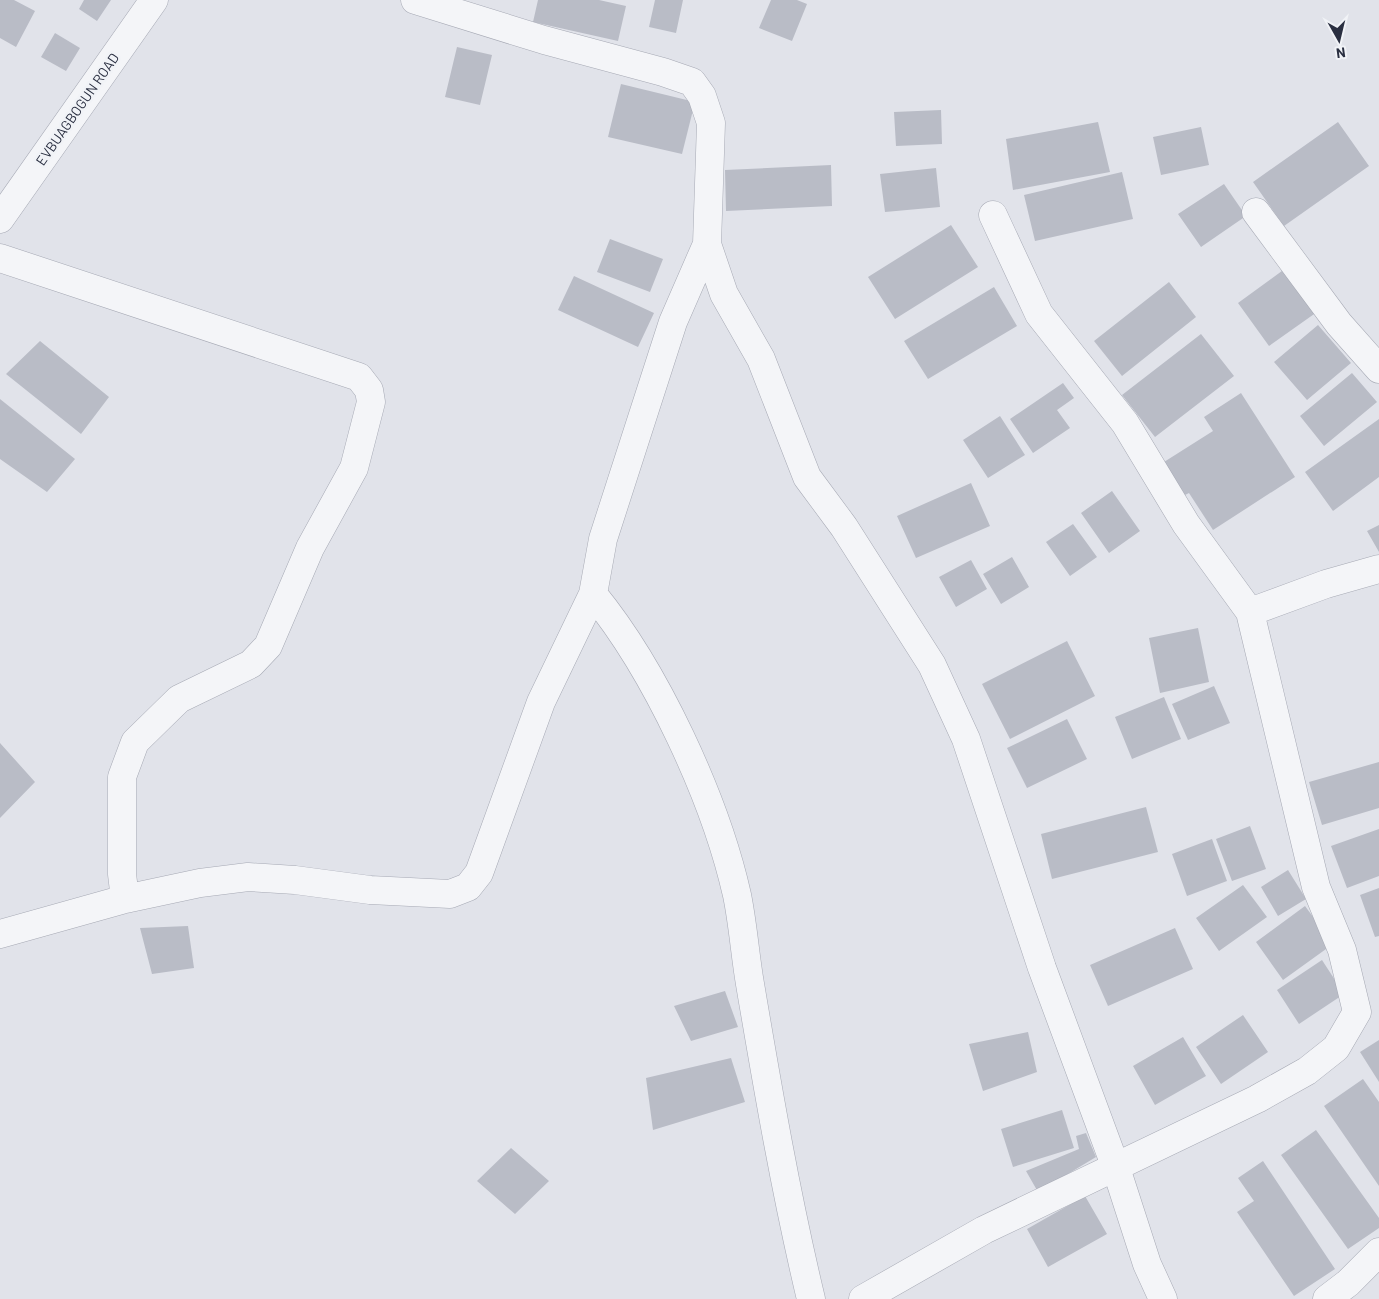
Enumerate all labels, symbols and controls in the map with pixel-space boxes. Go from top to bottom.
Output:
north arrow [1314,15,1364,65]
text: N [1335,44,1347,62]
street label: EVBUAGBOGUN ROAD [32,50,122,168]

